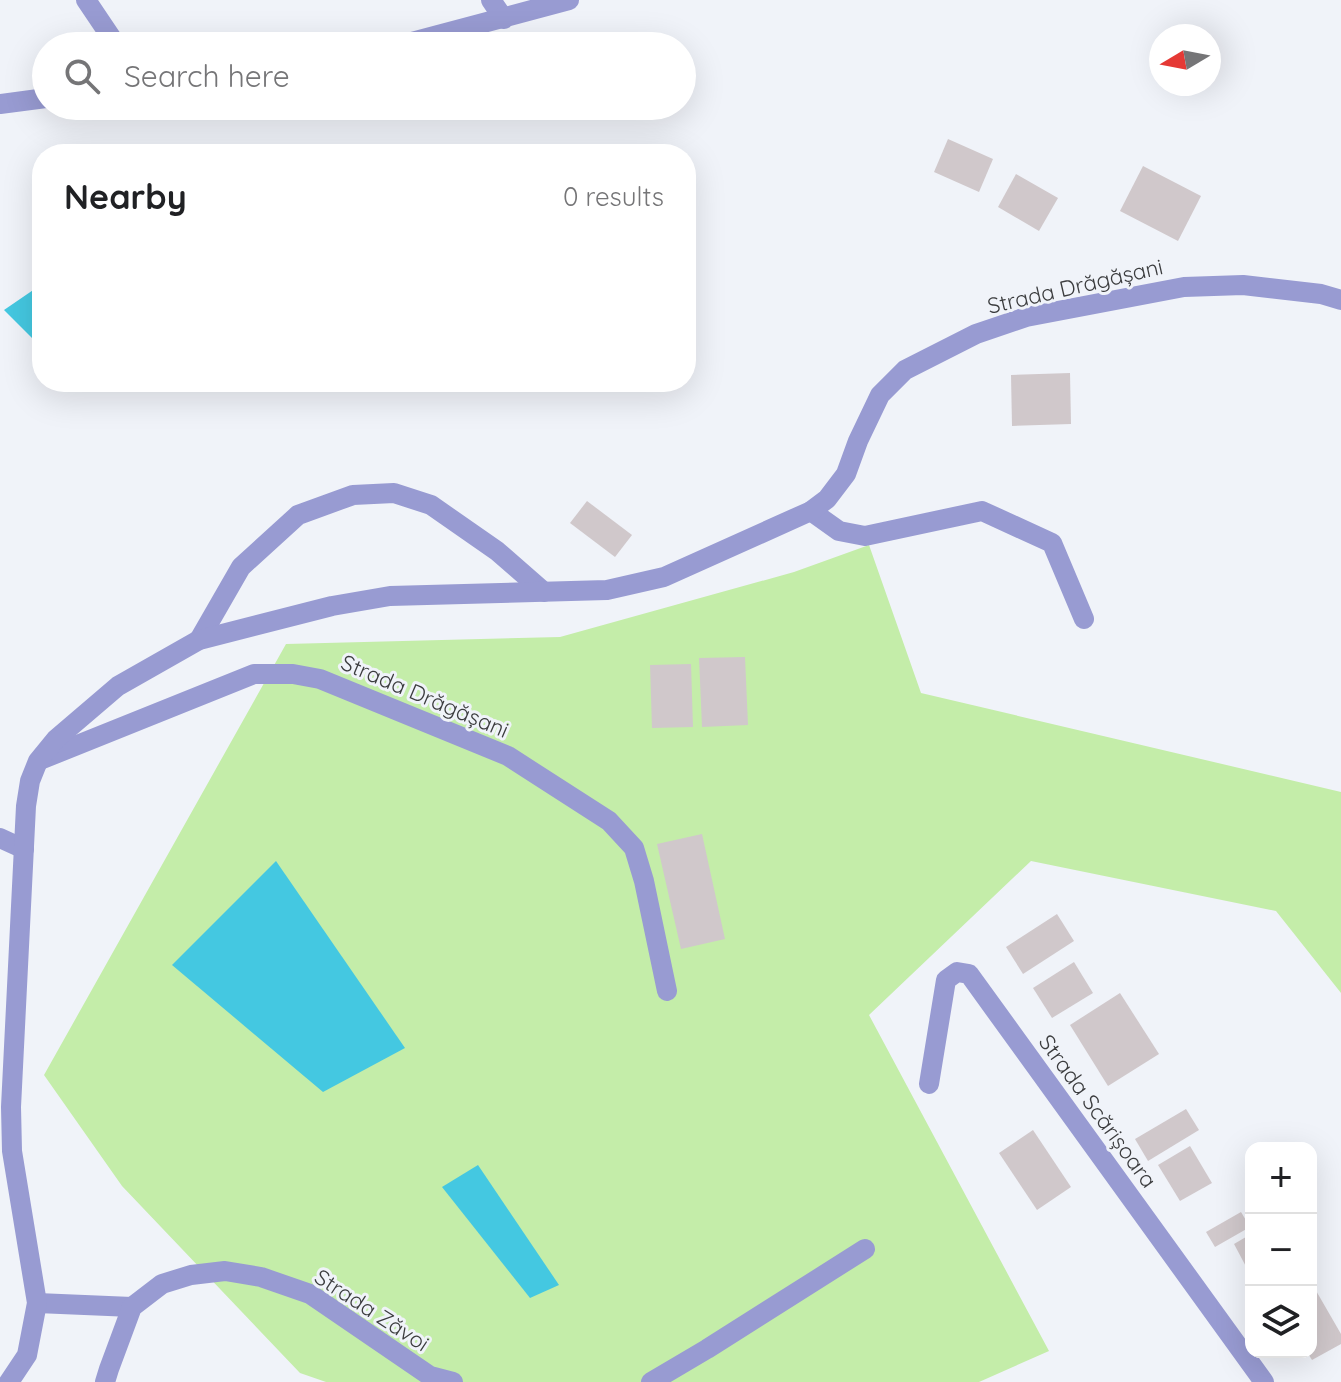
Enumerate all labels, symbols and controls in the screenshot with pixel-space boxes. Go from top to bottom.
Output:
north arrow [1149,24,1221,96]
search box [32,32,696,120]
icon: search [60,54,104,98]
text: Search here [124,57,290,95]
text: Nearby [64,175,187,218]
text: 0 results [563,180,664,213]
street label: Strada Drăgășani [984,252,1166,320]
street label: Strada Drăgășani [337,648,513,744]
street label: Strada Scărișoara [1033,1029,1163,1193]
map controls [1245,1142,1317,1358]
button: + [1245,1142,1317,1214]
button: − [1245,1214,1317,1286]
street label: Strada Zăvoi [310,1263,434,1357]
button: layers [1245,1286,1317,1358]

